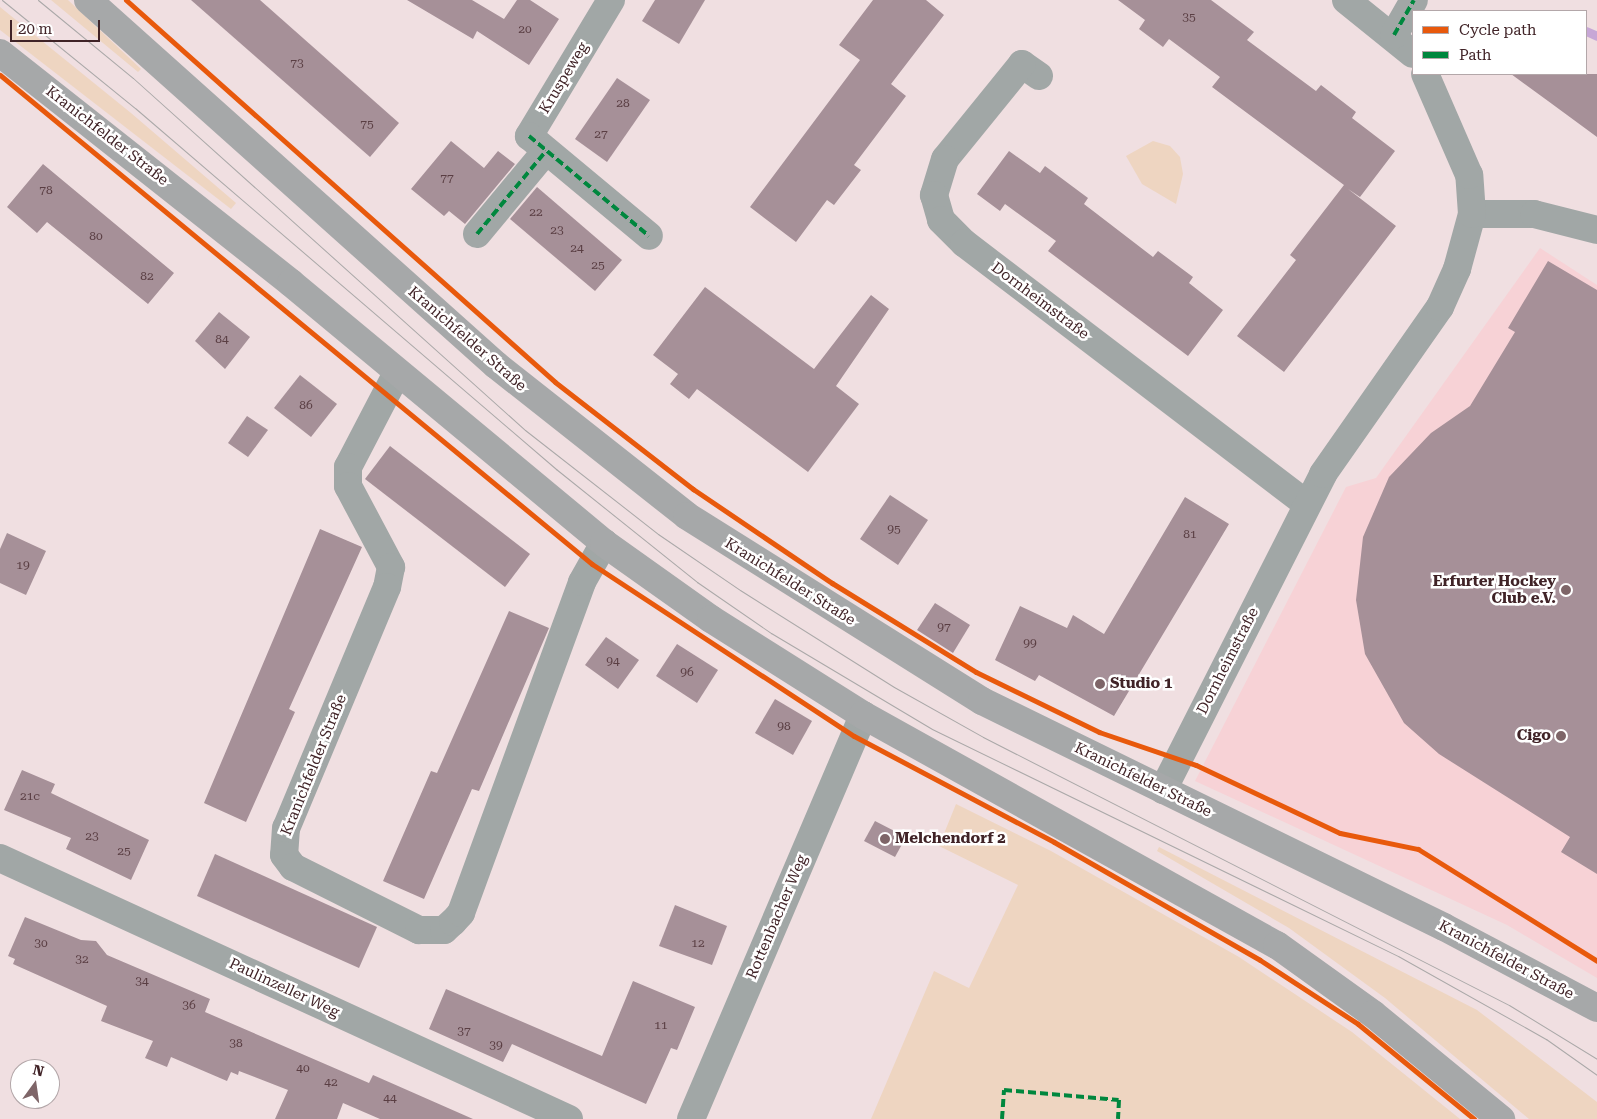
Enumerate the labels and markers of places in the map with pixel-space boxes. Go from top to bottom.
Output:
place label: Erfurter Hockey Club e.V. [1433,572,1556,607]
marker: Erfurter Hockey Club e.V. [1560,584,1572,596]
place label: Studio 1 [1110,675,1172,693]
marker: Studio 1 [1094,678,1106,690]
place label: Cigo [1517,727,1551,745]
marker: Cigo [1555,730,1567,742]
place label: Melchendorf 2 [895,830,1006,848]
marker: Melchendorf 2 [879,833,891,845]

